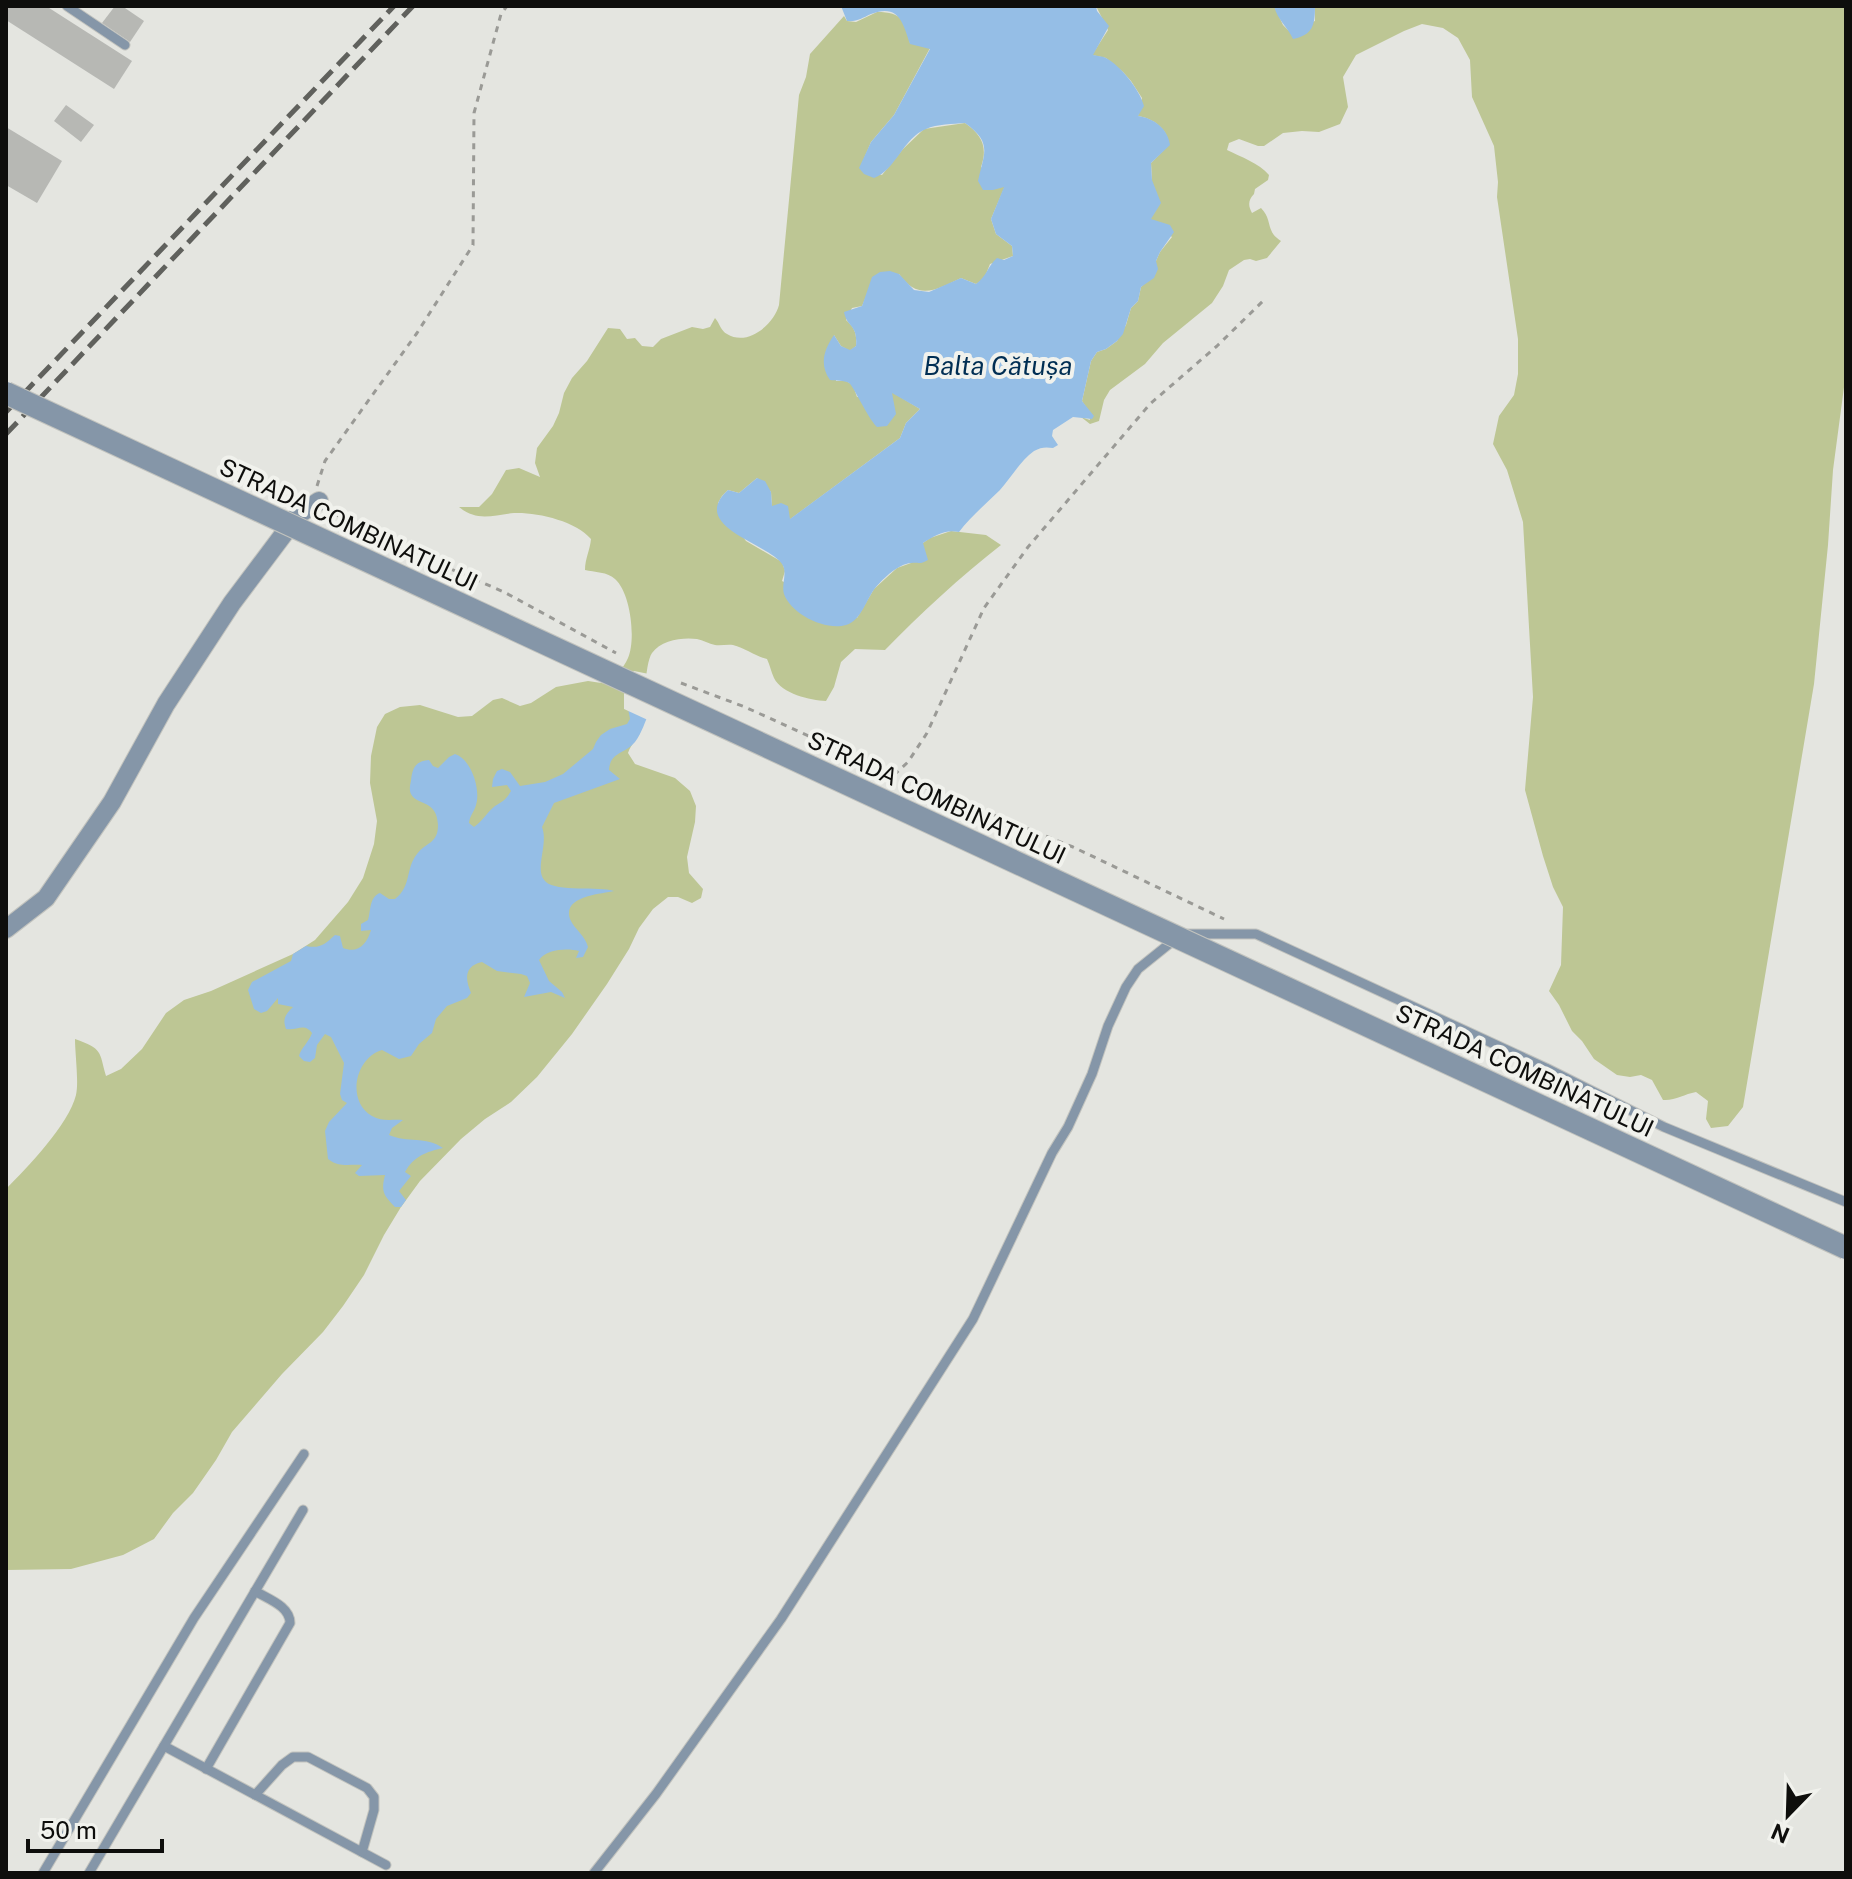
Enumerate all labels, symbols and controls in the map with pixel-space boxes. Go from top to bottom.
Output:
water label: Balta Cătușa [924,350,1072,381]
street label: STRADA COMBINATULUI [215,452,483,596]
street label: STRADA COMBINATULUI [803,725,1071,869]
street label: STRADA COMBINATULUI [1391,998,1659,1142]
north arrow [1748,1775,1828,1855]
scale bar [28,1803,162,1853]
text: 50 m [40,1816,97,1844]
text: N [1767,1818,1793,1849]

